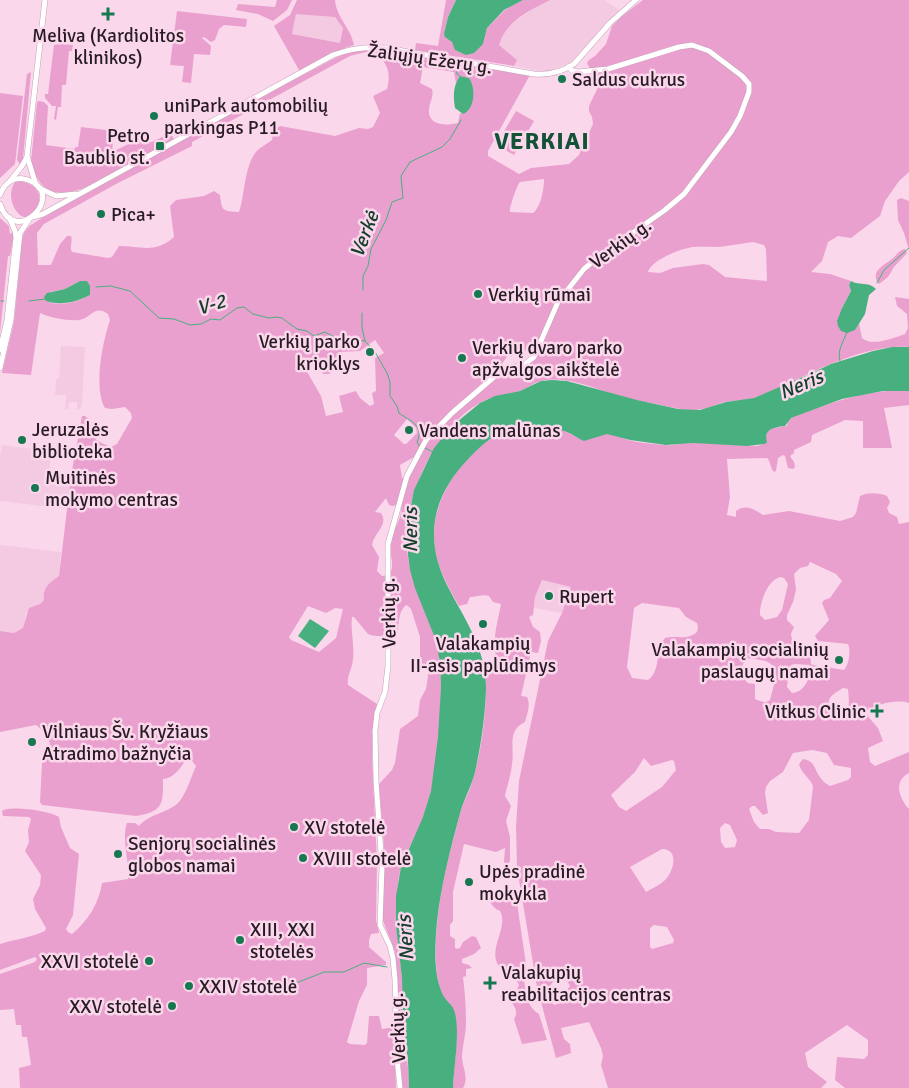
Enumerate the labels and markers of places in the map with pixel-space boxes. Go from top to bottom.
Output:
marker: Meliva (Kardiolitos klinikos) [101,7,115,21]
place label: Meliva (Kardiolitos klinikos) [32,24,184,70]
place label: Saldus cukrus [572,68,685,92]
marker: Saldus cukrus [556,73,568,85]
place label: uniPark automobilių parkingas P11 [164,94,328,140]
marker: uniPark automobilių parkingas P11 [148,110,160,122]
place label: Petro Baublio st. [64,124,150,170]
marker: Petro Baublio st. [154,140,166,152]
place label: Pica+ [111,203,156,227]
marker: Pica+ [95,208,107,220]
place label: Verkių rūmai [488,283,591,307]
marker: Verkių rūmai [472,288,484,300]
place label: Verkių parko krioklys [259,330,360,376]
place label: Verkių dvaro parko apžvalgos aikštelė [472,336,622,382]
marker: Verkių parko krioklys [364,346,376,358]
marker: Verkių dvaro parko apžvalgos aikštelė [456,352,468,364]
place label: Jeruzalės biblioteka [32,418,113,464]
place label: Vandens malūnas [419,419,560,443]
marker: Vandens malūnas [403,424,415,436]
marker: Jeruzalės biblioteka [16,434,28,446]
place label: Muitinės mokymo centras [45,466,178,512]
marker: Muitinės mokymo centras [29,482,41,494]
place label: Rupert [559,585,614,609]
marker: Rupert [543,590,555,602]
marker: Valakampių II-asis paplūdimys [477,618,489,630]
place label: Valakampių II-asis paplūdimys [410,632,556,678]
place label: Valakampių socialinių paslaugų namai [651,638,829,684]
marker: Valakampių socialinių paslaugų namai [833,654,845,666]
place label: Vitkus Clinic [765,700,866,724]
marker: Vitkus Clinic [870,704,884,718]
place label: Vilniaus Šv. Kryžiaus Atradimo bažnyčia [42,719,208,766]
marker: Vilniaus Šv. Kryžiaus Atradimo bažnyčia [26,736,38,748]
place label: XV stotelė [304,816,386,840]
marker: XV stotelė [288,821,300,833]
place label: Senjorų socialinės globos namai [128,832,276,878]
place label: XVIII stotelė [313,847,411,871]
marker: Senjorų socialinės globos namai [112,848,124,860]
marker: XVIII stotelė [297,852,309,864]
place label: Upės pradinė mokykla [479,860,585,906]
marker: Upės pradinė mokykla [463,876,475,888]
place label: XIII, XXI stotelės [250,918,315,964]
marker: XIII, XXI stotelės [234,934,246,946]
place label: XXVI stotelė [41,950,139,974]
marker: XXVI stotelė [143,955,155,967]
place label: Valakupių reabilitacijos centras [501,961,671,1007]
place label: XXIV stotelė [199,975,297,999]
marker: Valakupių reabilitacijos centras [483,976,497,990]
marker: XXIV stotelė [183,980,195,992]
place label: XXV stotelė [69,995,162,1019]
marker: XXV stotelė [166,1000,178,1012]

